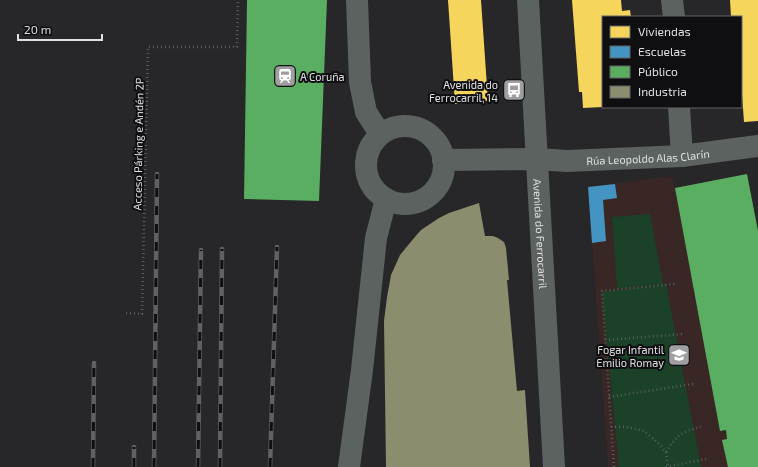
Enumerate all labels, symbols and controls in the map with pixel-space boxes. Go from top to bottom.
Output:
scale bar [18,16,102,42]
legend [602,16,742,108]
text: 20 m [24,22,51,36]
text: Viviendas [638,24,691,38]
text: Escuelas [638,44,686,58]
station icon: A Coruña [272,63,298,89]
text: Público [638,64,678,78]
place label: A Coruña [300,70,345,83]
street label: Acceso Párking e Andén 2P [130,77,146,211]
bus stop icon: Avenida do Ferrocarril, 14 [501,77,527,103]
place label: Avenida do Ferrocarril, 14 [429,78,498,104]
text: Industria [638,84,687,98]
street label: Rúa Leopoldo Alas Clarín [586,146,710,167]
street label: Avenida do Ferrocarril [531,178,551,290]
school or university icon: Fogar Infantil Emilio Romay [666,342,692,368]
place label: Fogar Infantil Emilio Romay [596,343,665,369]

